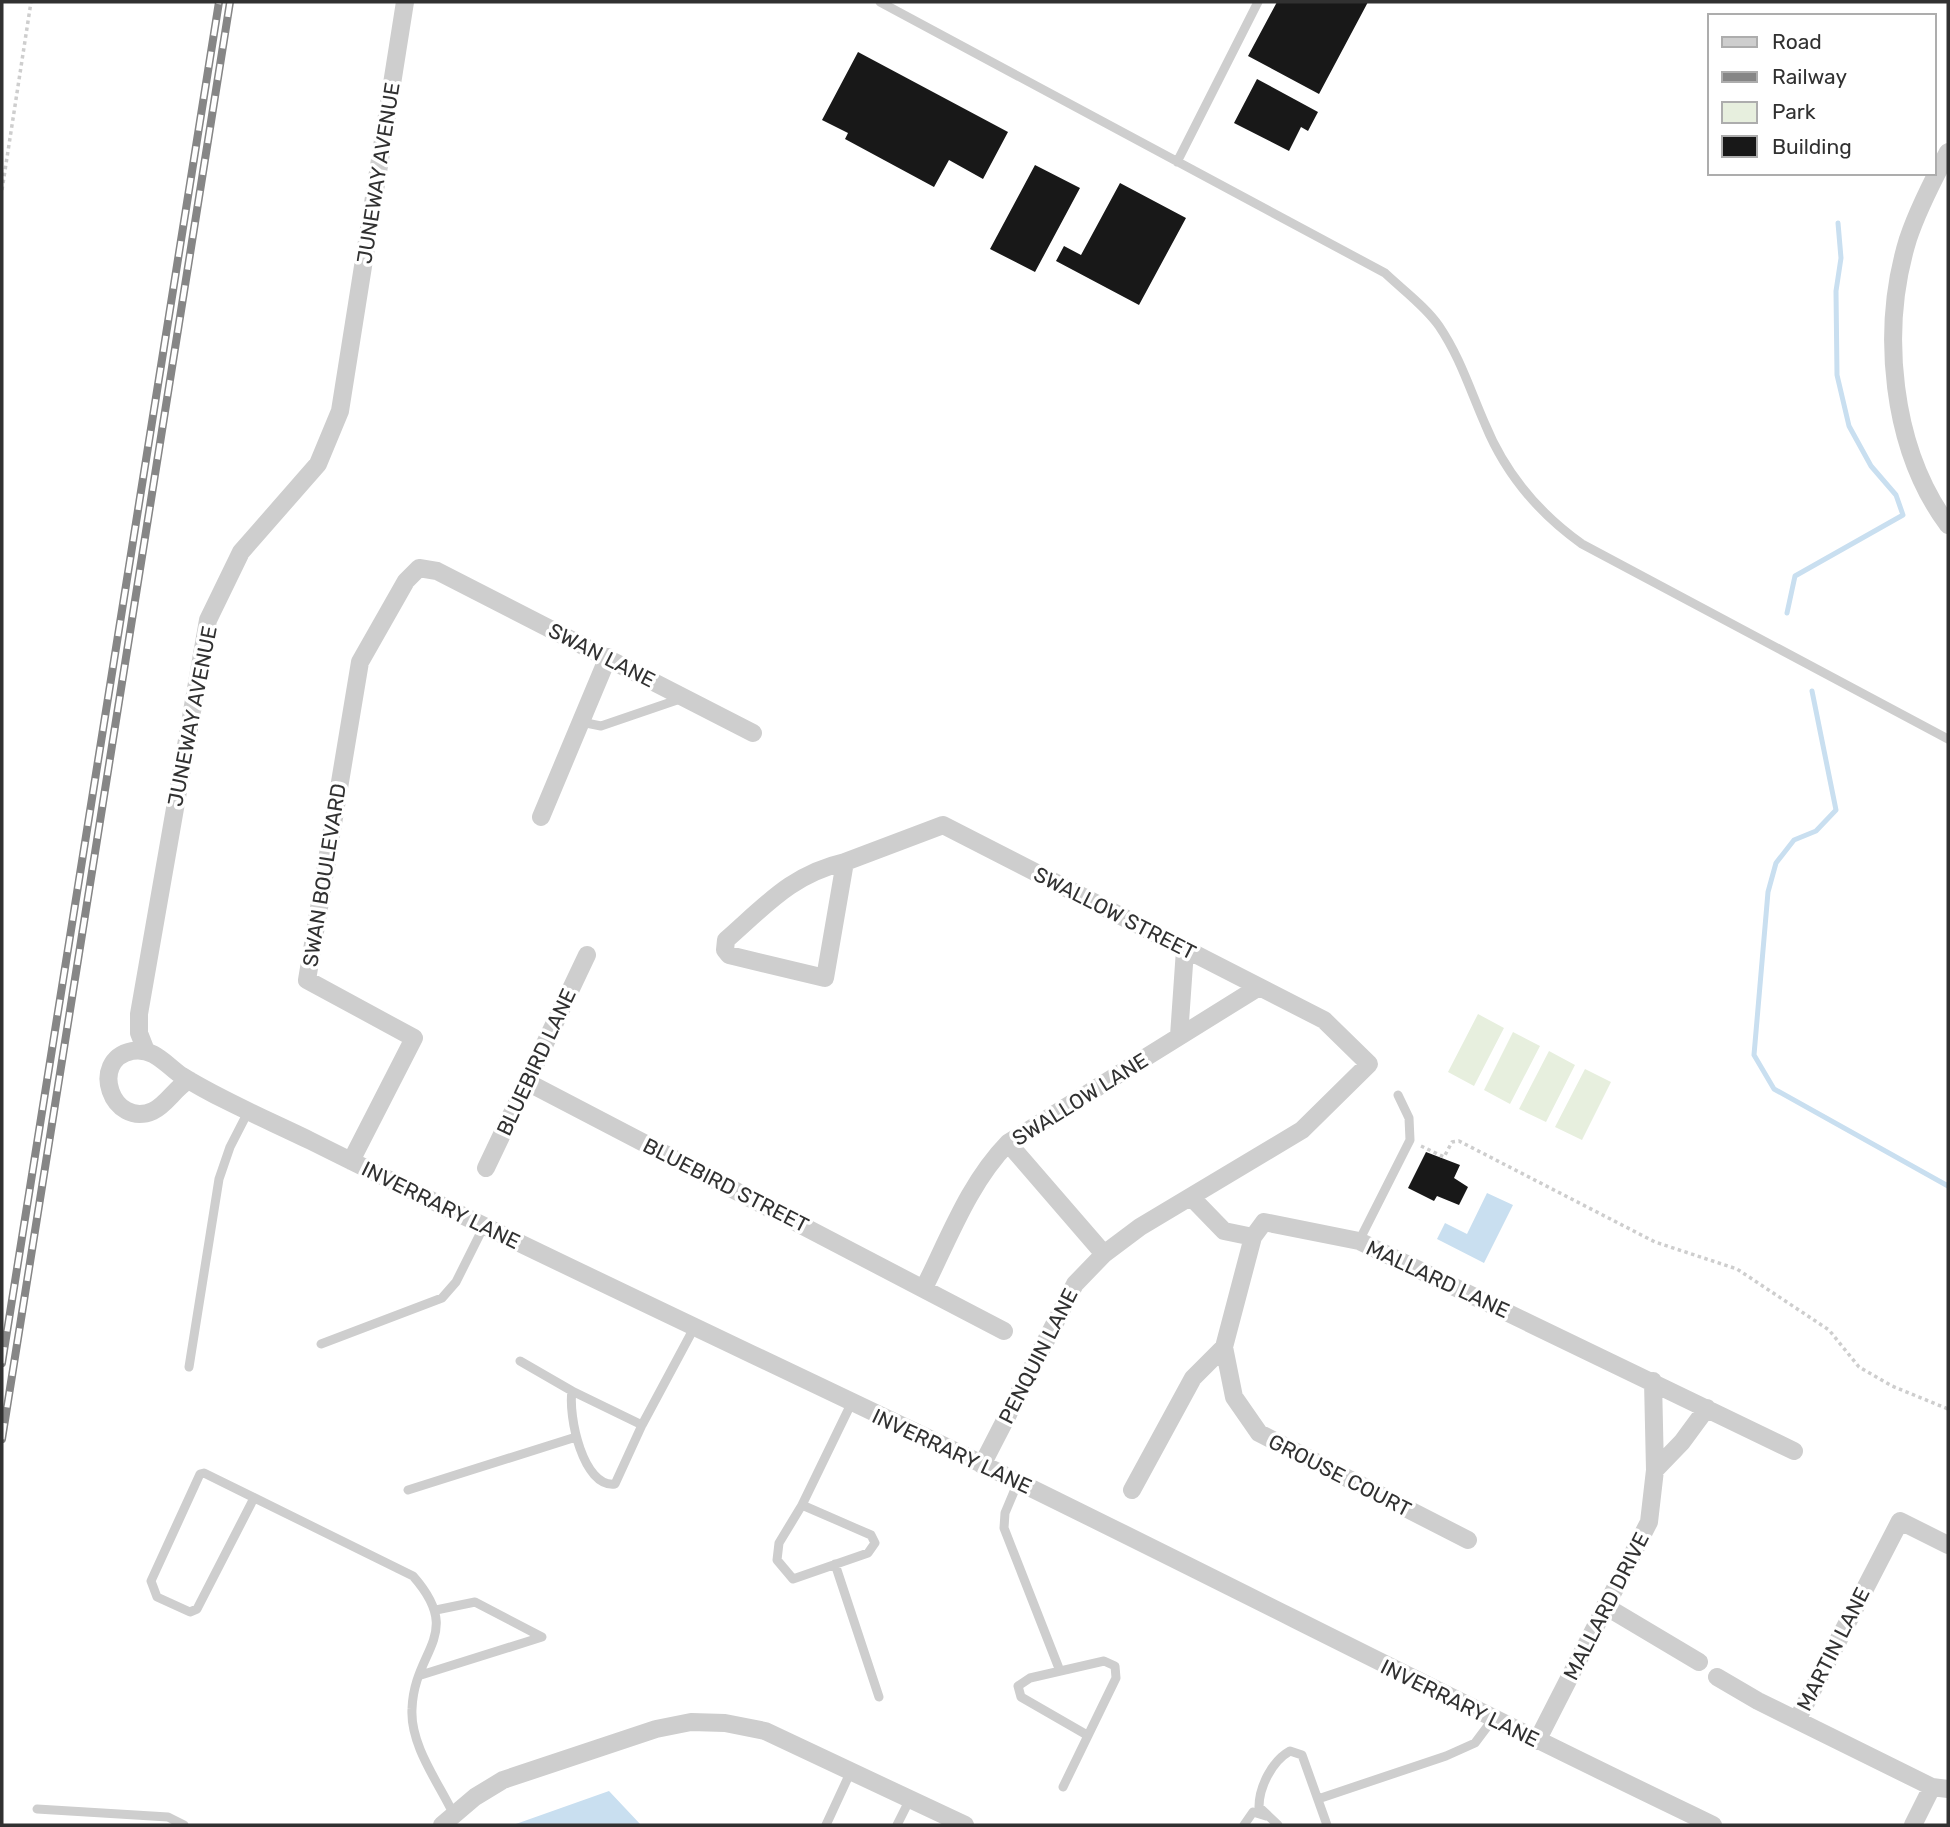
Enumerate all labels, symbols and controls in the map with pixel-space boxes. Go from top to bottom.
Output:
legend [1708,14,1936,175]
text: Road [1772,29,1822,54]
text: Railway [1772,64,1847,89]
street label: JUNEWAY AVENUE [351,81,405,265]
text: Park [1772,99,1816,124]
text: Building [1772,134,1852,159]
street label: SWAN LANE [545,618,659,692]
street label: JUNEWAY AVENUE [162,624,222,808]
street label: SWAN BOULEVARD [297,782,351,968]
street label: SWALLOW STREET [1030,861,1200,965]
street label: BLUEBIRD LANE [491,985,581,1139]
street label: SWALLOW LANE [1007,1047,1153,1151]
street label: BLUEBIRD STREET [639,1132,813,1238]
street label: INVERRARY LANE [358,1156,524,1254]
street label: MALLARD LANE [1362,1235,1514,1323]
street label: PENQUIN LANE [993,1284,1083,1428]
street label: INVERRARY LANE [868,1403,1036,1499]
street label: GROUSE COURT [1265,1428,1415,1522]
street label: MALLARD DRIVE [1558,1528,1654,1684]
street label: MARTIN LANE [1791,1583,1875,1715]
street label: INVERRARY LANE [1377,1654,1543,1752]

